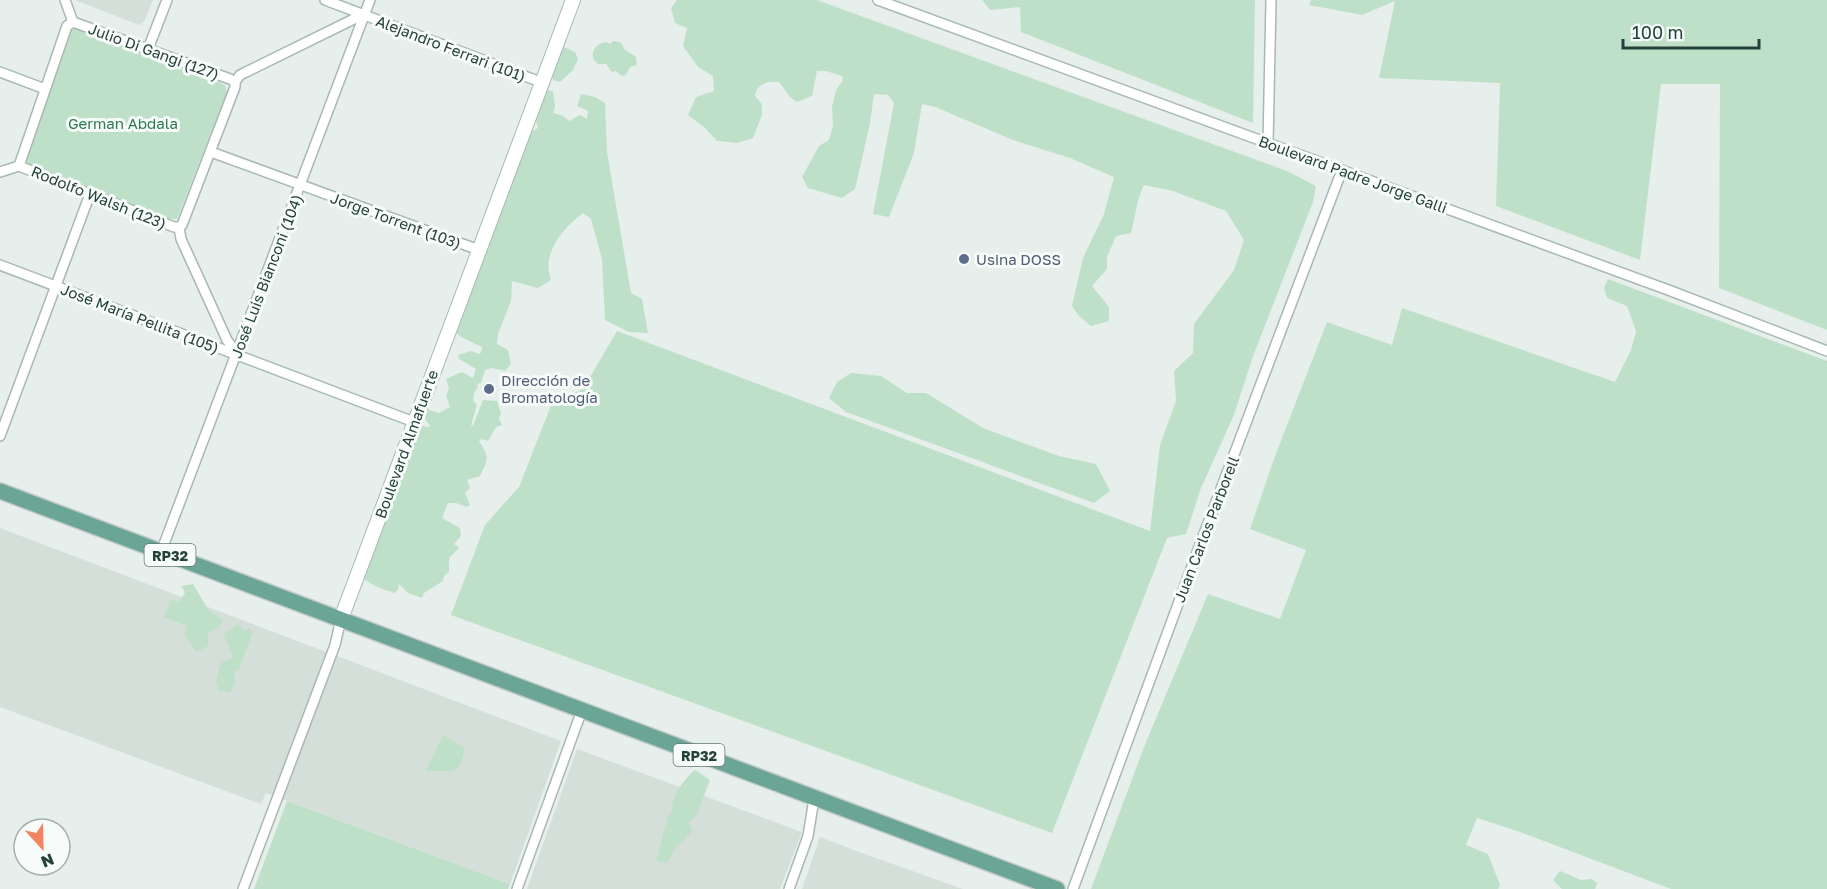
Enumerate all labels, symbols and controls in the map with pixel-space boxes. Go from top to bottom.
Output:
street label: Alejandro Ferrari (101) [374,11,528,85]
scale bar [1623,12,1760,50]
street label: Julio Di Gangi (127) [86,19,222,83]
text: 100 m [1632,21,1683,43]
park label: German Abdala [68,114,178,132]
street label: Boulevard Padre Jorge Galli [1256,131,1450,217]
street label: Rodolfo Walsh (123) [29,162,169,232]
street label: Jorge Torrent (103) [328,188,464,252]
street label: José Luis Bianconi (104) [226,192,306,360]
place label: Usina DOSS [976,250,1061,268]
marker: Usina DOSS [957,252,971,266]
street label: José María Pellita (105) [58,279,222,357]
street label: Boulevard Almafuerte [371,367,441,521]
place label: Dirección de Bromatología [501,371,598,406]
marker: Dirección de Bromatología [482,382,496,396]
street label: Juan Carlos Parborell [1170,453,1242,605]
road number: RP32 [144,544,195,566]
road number: RP32 [674,744,724,766]
north arrow [12,817,72,877]
text: N [38,849,57,872]

